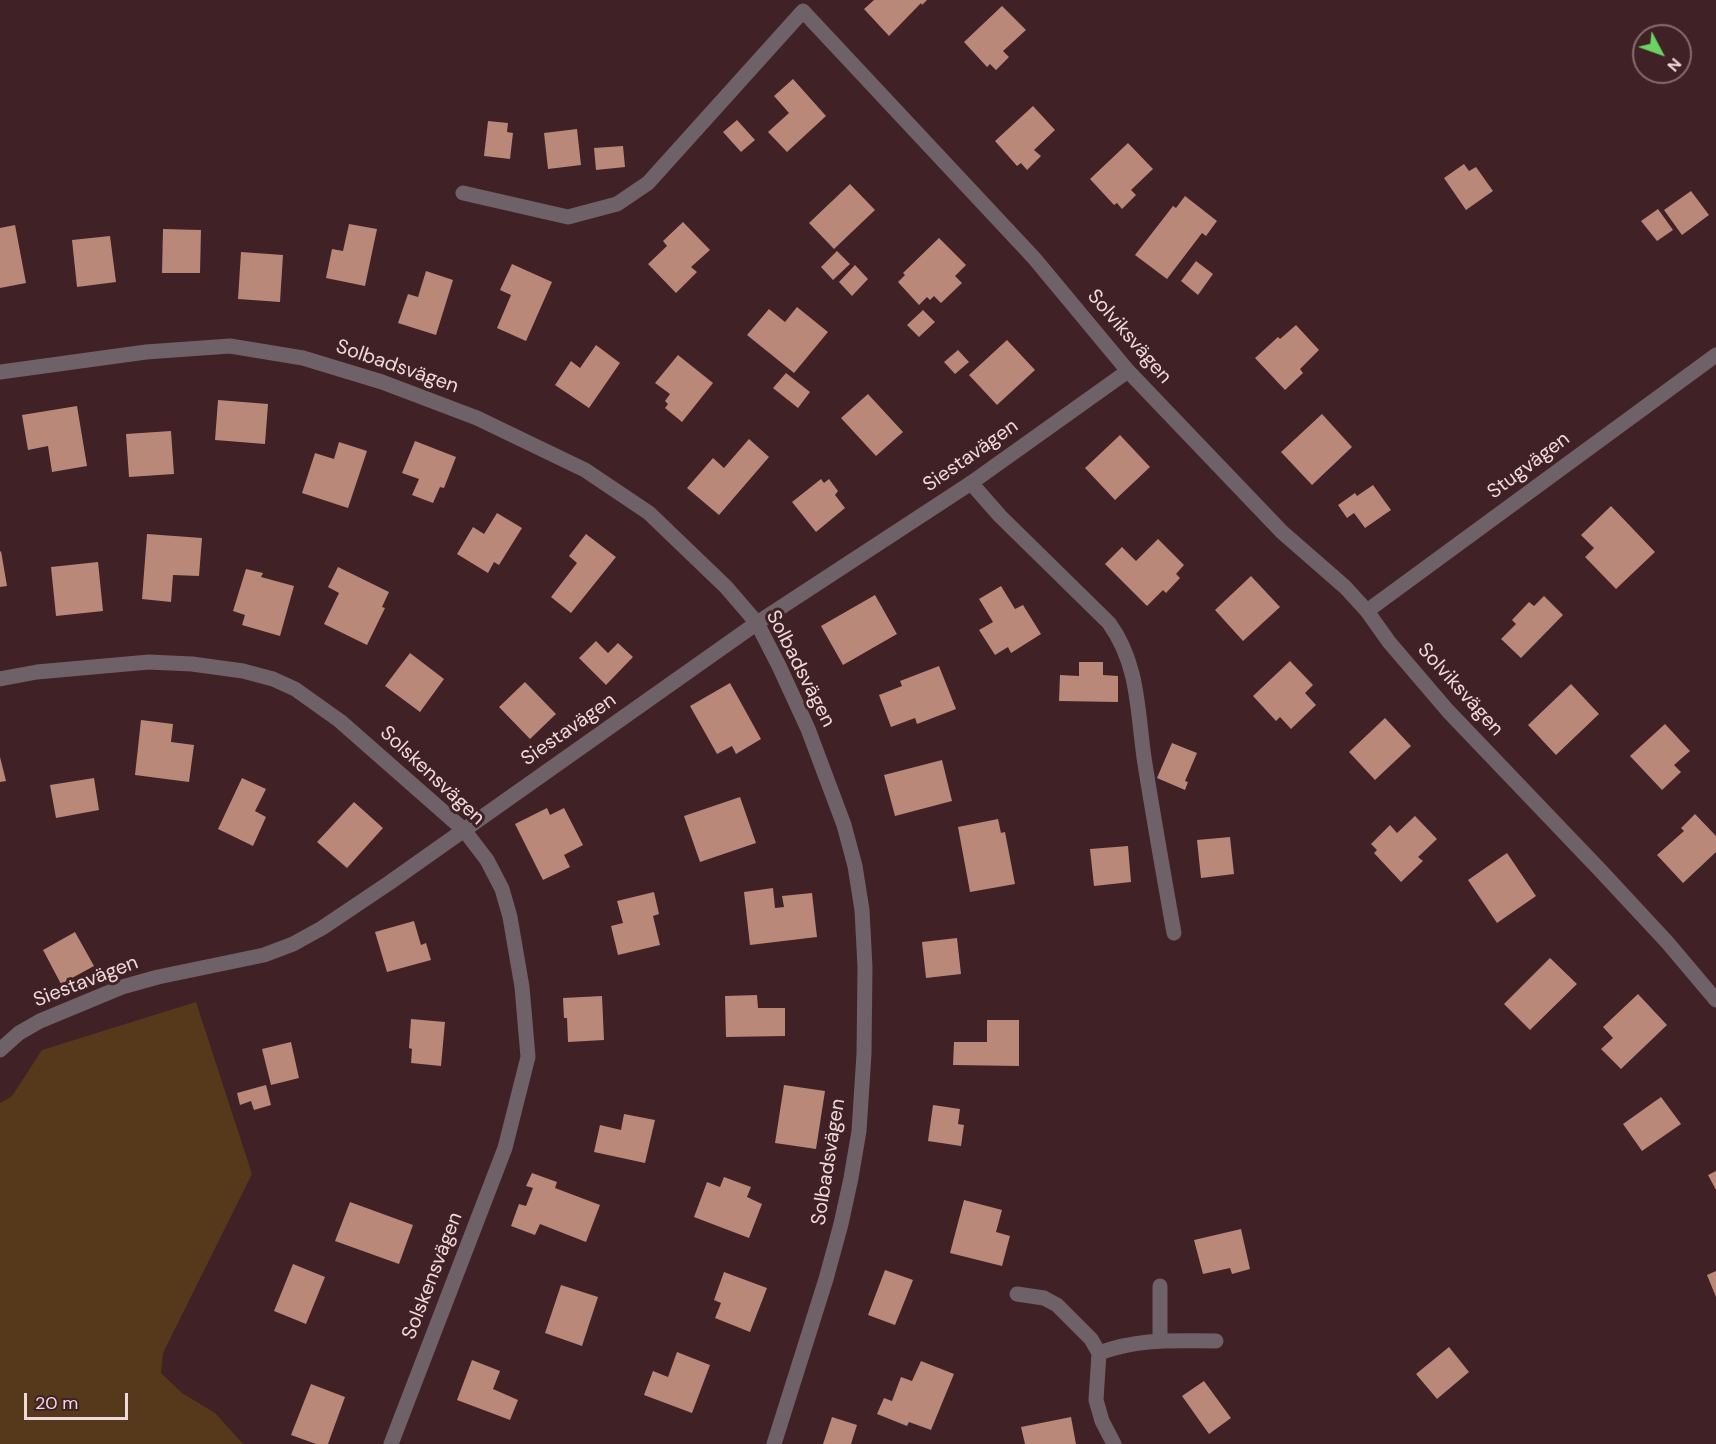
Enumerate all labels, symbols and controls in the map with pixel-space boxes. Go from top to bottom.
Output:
north arrow [1632,24,1692,84]
text: N [1663,54,1686,76]
street label: Solviksvägen [1082,285,1176,389]
street label: Solbadsvägen [333,335,461,399]
street label: Siestavägen [919,415,1023,497]
street label: Stugvägen [1483,427,1575,505]
street label: Solbadsvägen [760,607,840,731]
street label: Solviksvägen [1412,639,1508,741]
street label: Siestavägen [517,689,621,771]
street label: Solskensvägen [375,721,489,831]
street label: Siestavägen [30,951,142,1013]
street label: Solbadsvägen [807,1097,851,1227]
street label: Solskensvägen [398,1209,468,1343]
scale bar [27,1381,130,1419]
text: 20 m [35,1391,78,1415]

